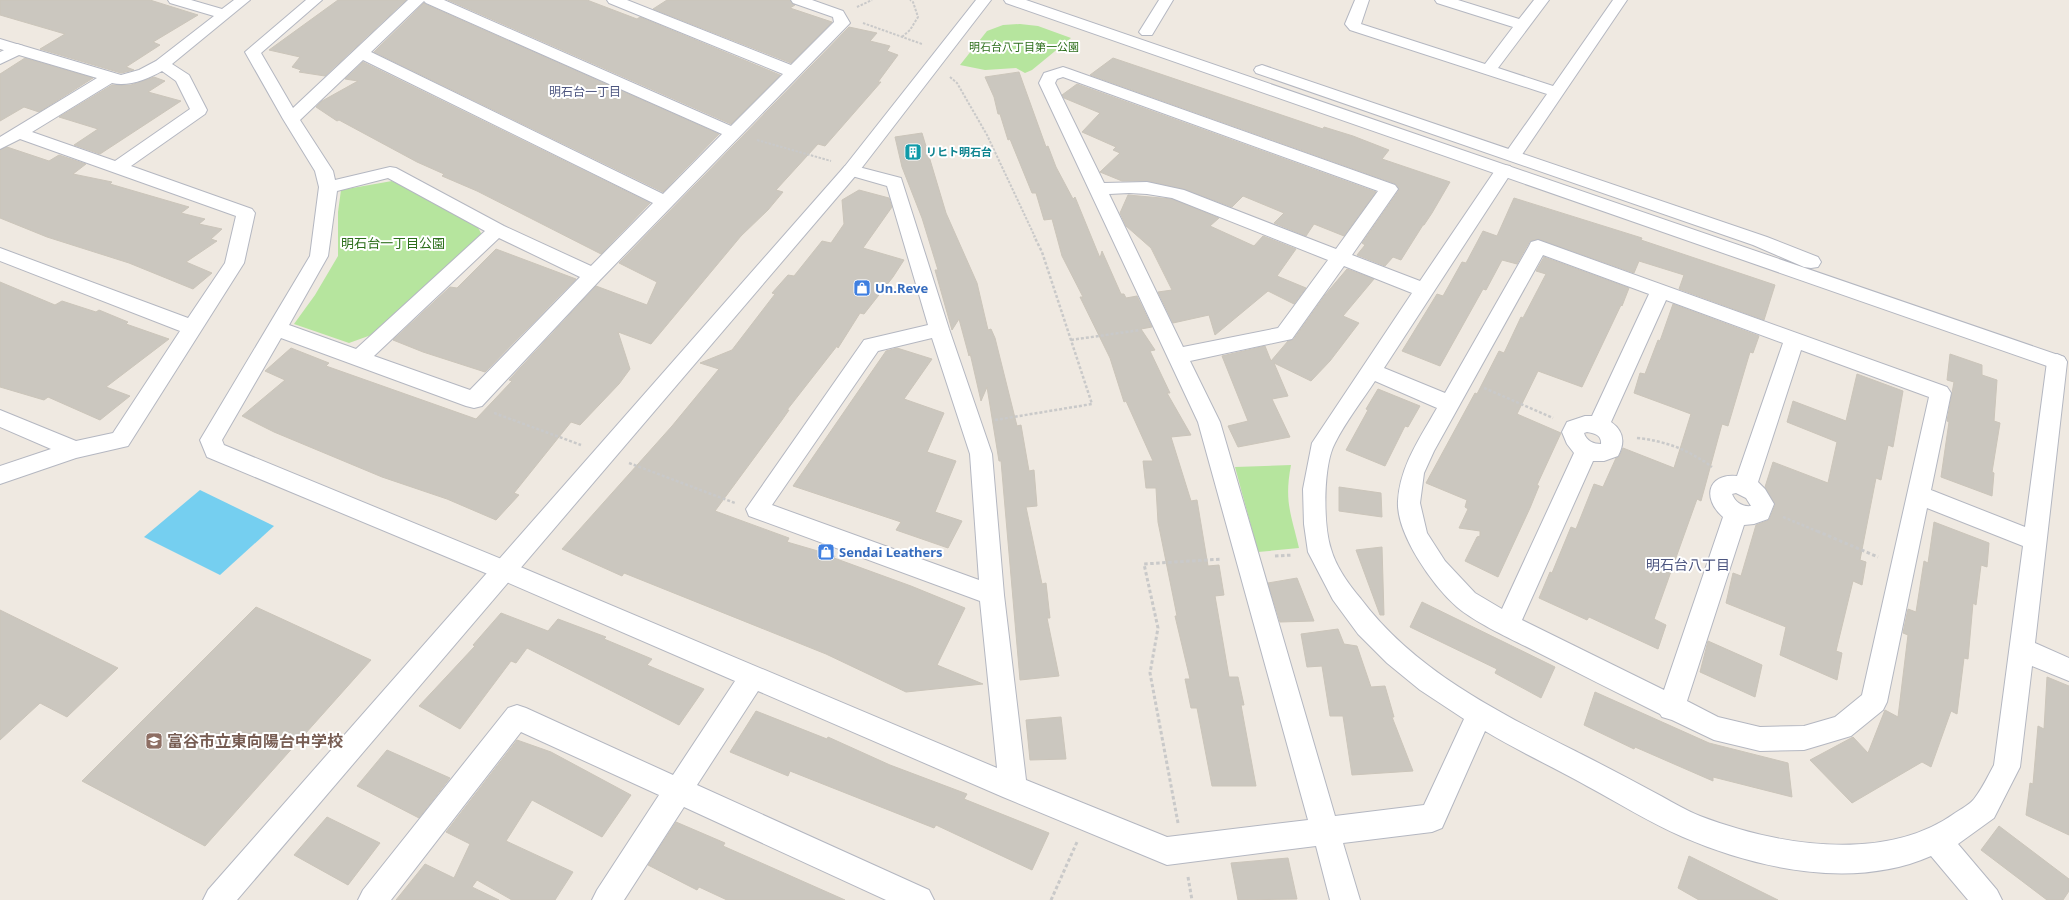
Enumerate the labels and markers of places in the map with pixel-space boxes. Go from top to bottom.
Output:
building icon: リヒト明石台 [903,142,923,162]
place label: リヒト明石台 [926,144,992,159]
shop icon: Un.Reve [852,278,872,298]
place label: Un.Reve [875,279,928,297]
shop icon: Sendai Leathers [816,542,836,562]
place label: Sendai Leathers [839,543,943,561]
place label: 富谷市立東向陽台中学校 [167,730,343,752]
school or university icon: 富谷市立東向陽台中学校 [144,731,164,751]

